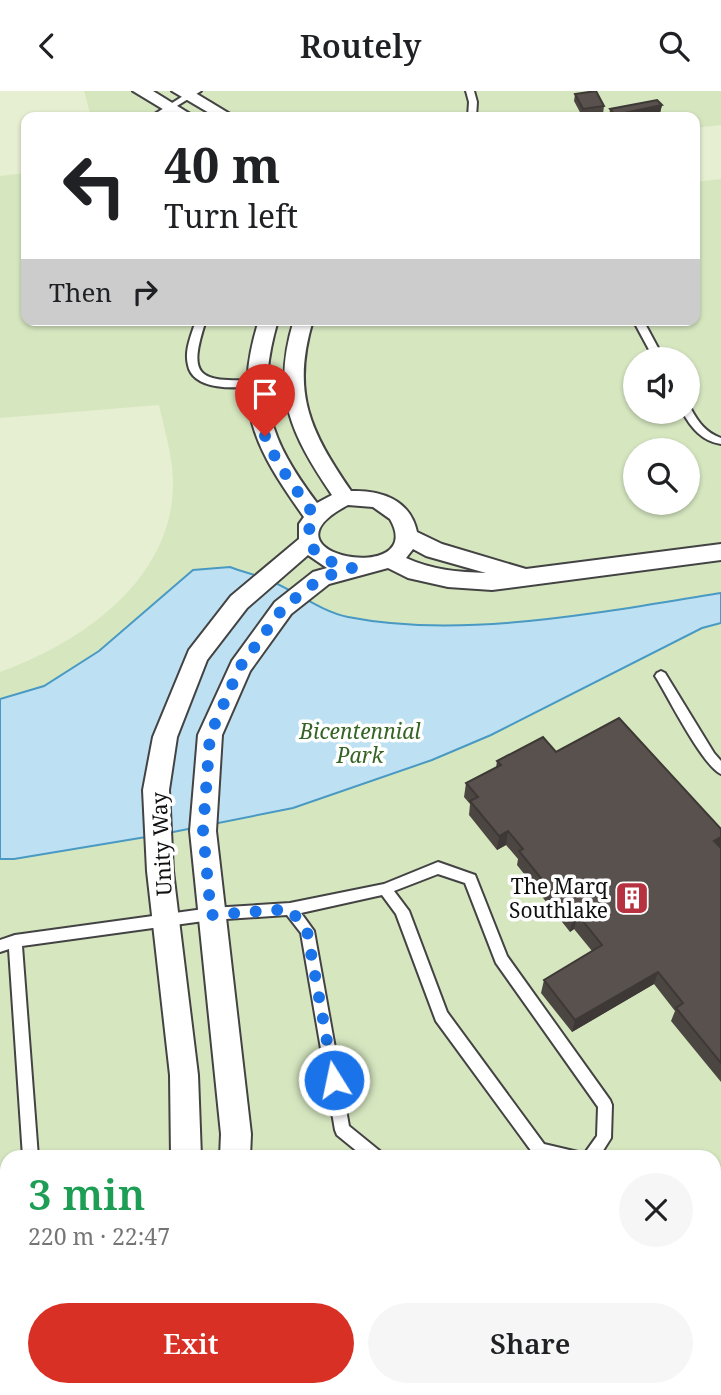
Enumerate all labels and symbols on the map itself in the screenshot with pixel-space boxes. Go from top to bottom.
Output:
pin [235,364,295,436]
park label: Bicentennial Park [298,717,421,769]
street label: Unity Way [144,791,178,897]
place label: The Marq Southlake [509,872,608,924]
building icon: The Marq Southlake [613,879,651,917]
position arrow [297,1043,371,1117]

